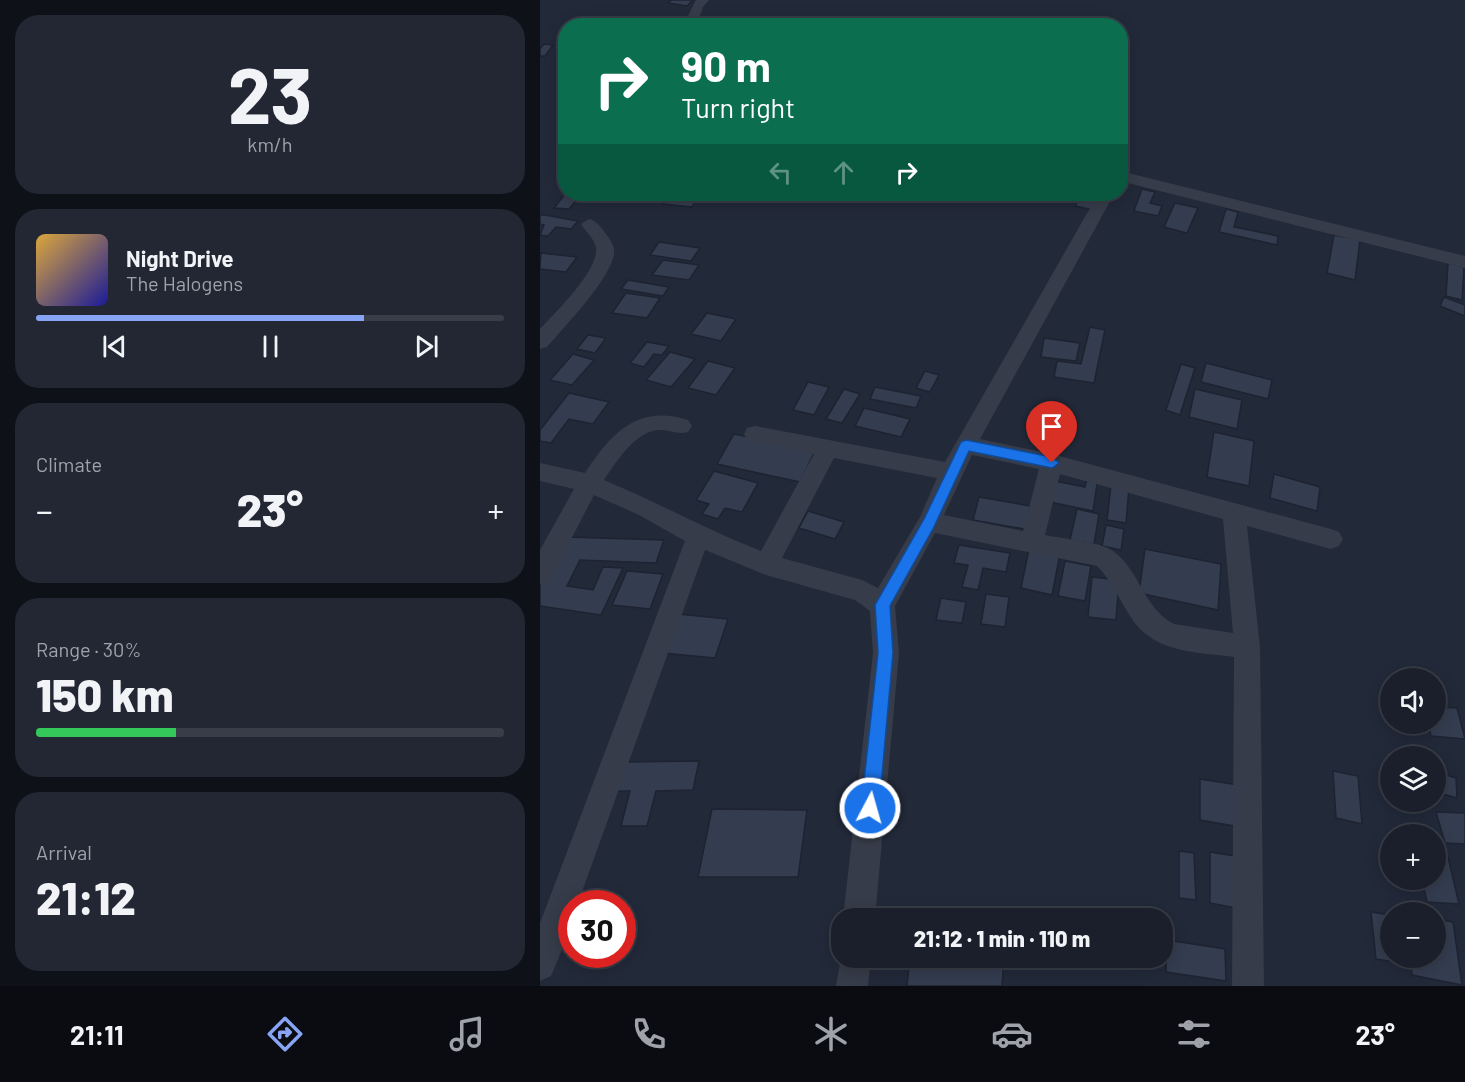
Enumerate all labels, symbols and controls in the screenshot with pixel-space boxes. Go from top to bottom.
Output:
text: 90 m [681,40,771,90]
icon: right [582,42,660,120]
text: 23 [228,46,312,140]
text: Turn right [681,91,795,123]
text: km/h [247,132,293,156]
icon: left [764,156,797,189]
icon: ahead [827,156,860,189]
icon: right [890,156,923,189]
text: Night Drive [126,245,234,271]
text: The Halogens [126,271,243,295]
icon: previous [98,330,131,363]
icon: pause [254,330,287,363]
icon: next [410,330,443,363]
pin [1026,401,1077,463]
icon: arrive [1035,410,1068,443]
text: Climate [36,452,102,476]
text: 23° [237,482,303,536]
text: − [36,490,53,530]
text: + [487,490,504,530]
text: Range · 30% [36,637,141,661]
text: 150 km [36,667,174,721]
map controls [1380,668,1446,968]
button: sound [1380,668,1446,734]
button: layers [1380,746,1446,812]
position arrow [838,776,902,840]
button: + [1380,824,1446,890]
text: Arrival [36,840,92,864]
text: 21:12 [36,870,136,924]
speed limit sign: 30 [558,890,636,968]
button: − [1380,902,1446,968]
text: 21:12 · 1 min · 110 m [914,925,1090,951]
icon: directions [264,1013,306,1055]
icon: music [446,1013,488,1055]
icon: phone [628,1013,670,1055]
icon: climate [810,1013,852,1055]
icon: car [991,1013,1033,1055]
icon: filters [1173,1013,1215,1055]
text: 21:11 [70,1018,124,1050]
text: 23° [1355,1018,1395,1050]

